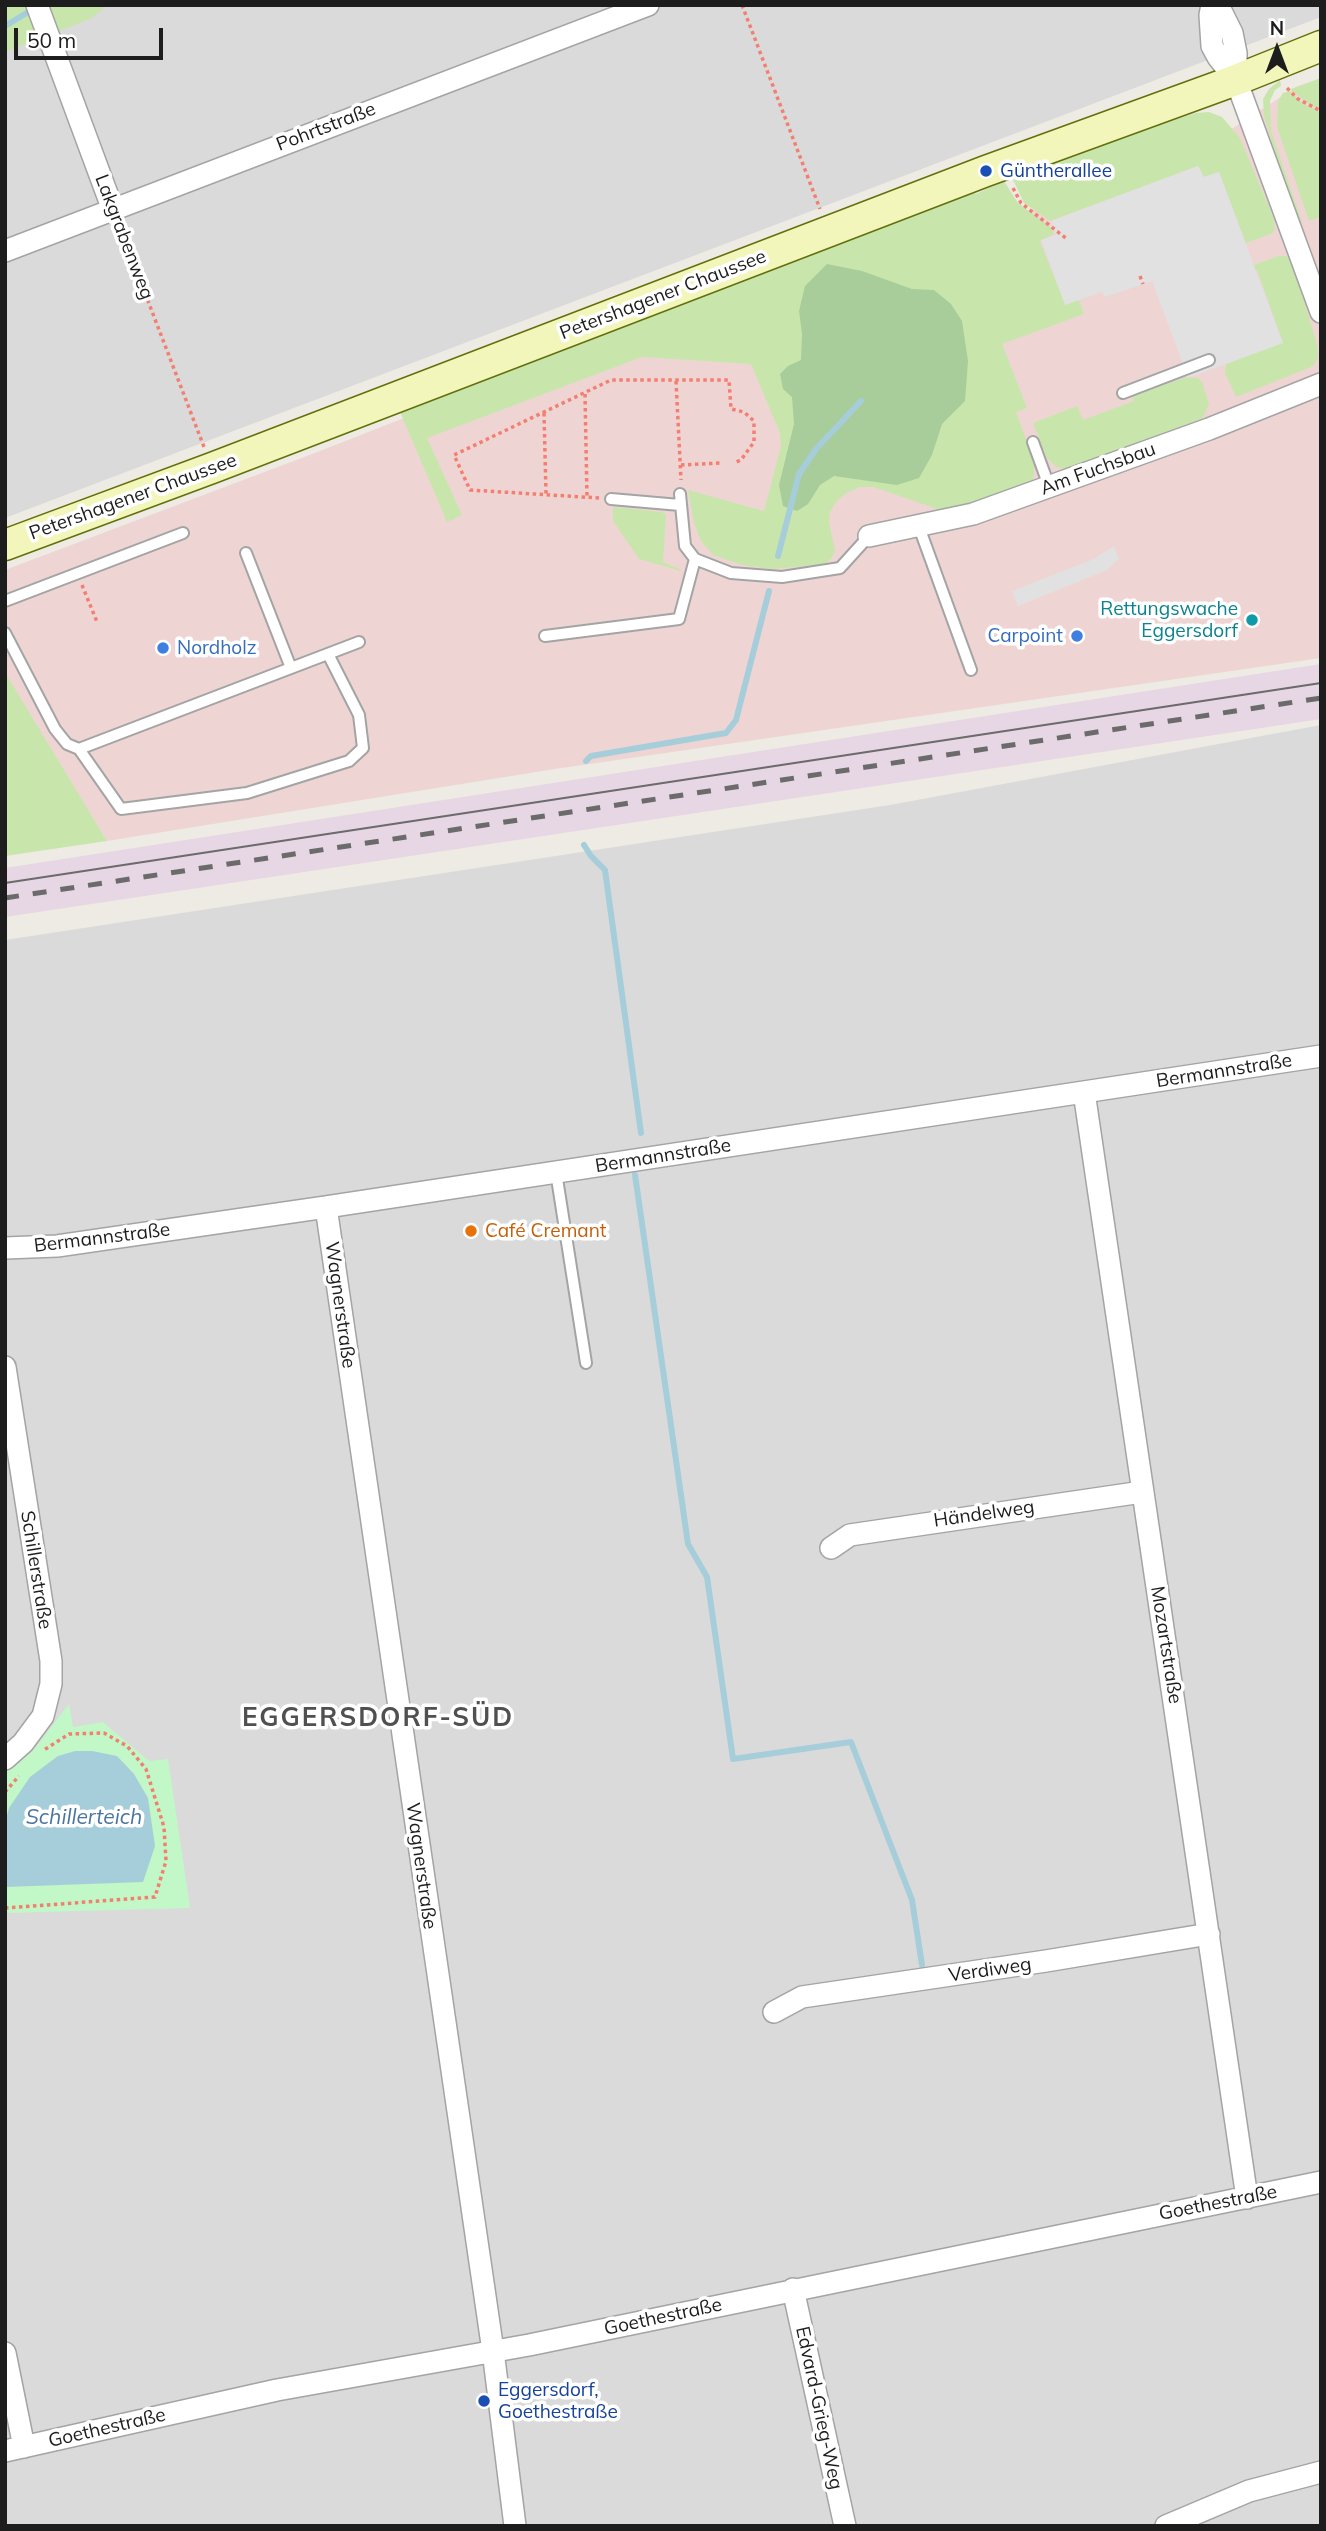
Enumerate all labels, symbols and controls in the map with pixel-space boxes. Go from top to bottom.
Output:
scale bar [18,14,166,58]
north arrow [1242,14,1312,84]
text: N [1270,16,1284,40]
text: 50 m [27,27,76,53]
street label: Pohrtstraße [273,98,379,156]
place label: Güntherallee [1000,160,1112,182]
marker: Güntherallee [978,163,994,179]
street label: Lakgrabenweg [90,171,158,303]
street label: Petershagener Chaussee [557,245,769,345]
street label: Am Fuchsbau [1037,438,1159,500]
street label: Petershagener Chaussee [26,449,240,545]
place label: Rettungswache Eggersdorf [1100,598,1238,642]
marker: Rettungswache Eggersdorf [1244,612,1260,628]
place label: Carpoint [987,625,1063,647]
marker: Carpoint [1069,628,1085,644]
place label: Nordholz [177,637,257,659]
marker: Nordholz [155,640,171,656]
street label: Bermannstraße [1155,1049,1293,1093]
street label: Bermannstraße [594,1134,732,1178]
street label: Bermannstraße [33,1218,171,1258]
place label: Café Cremant [485,1220,607,1242]
marker: Café Cremant [463,1223,479,1239]
street label: Wagnerstraße [320,1240,360,1370]
street label: Händelweg [932,1496,1036,1532]
street label: Schillerstraße [15,1509,57,1631]
street label: Mozartstraße [1145,1585,1187,1705]
district label: EGGERSDORF-SÜD [244,1702,512,1734]
street label: Wagnerstraße [401,1801,441,1931]
water label: Schillerteich [26,1805,142,1831]
street label: Verdiweg [947,1953,1033,1987]
street label: Goethestraße [1157,2180,1279,2226]
street label: Goethestraße [602,2293,724,2341]
street label: Edvard-Grieg-Weg [791,2324,847,2492]
place label: Eggersdorf, Goethestraße [498,2379,618,2423]
marker: Eggersdorf, Goethestraße [476,2393,492,2409]
street label: Goethestraße [46,2403,168,2453]

